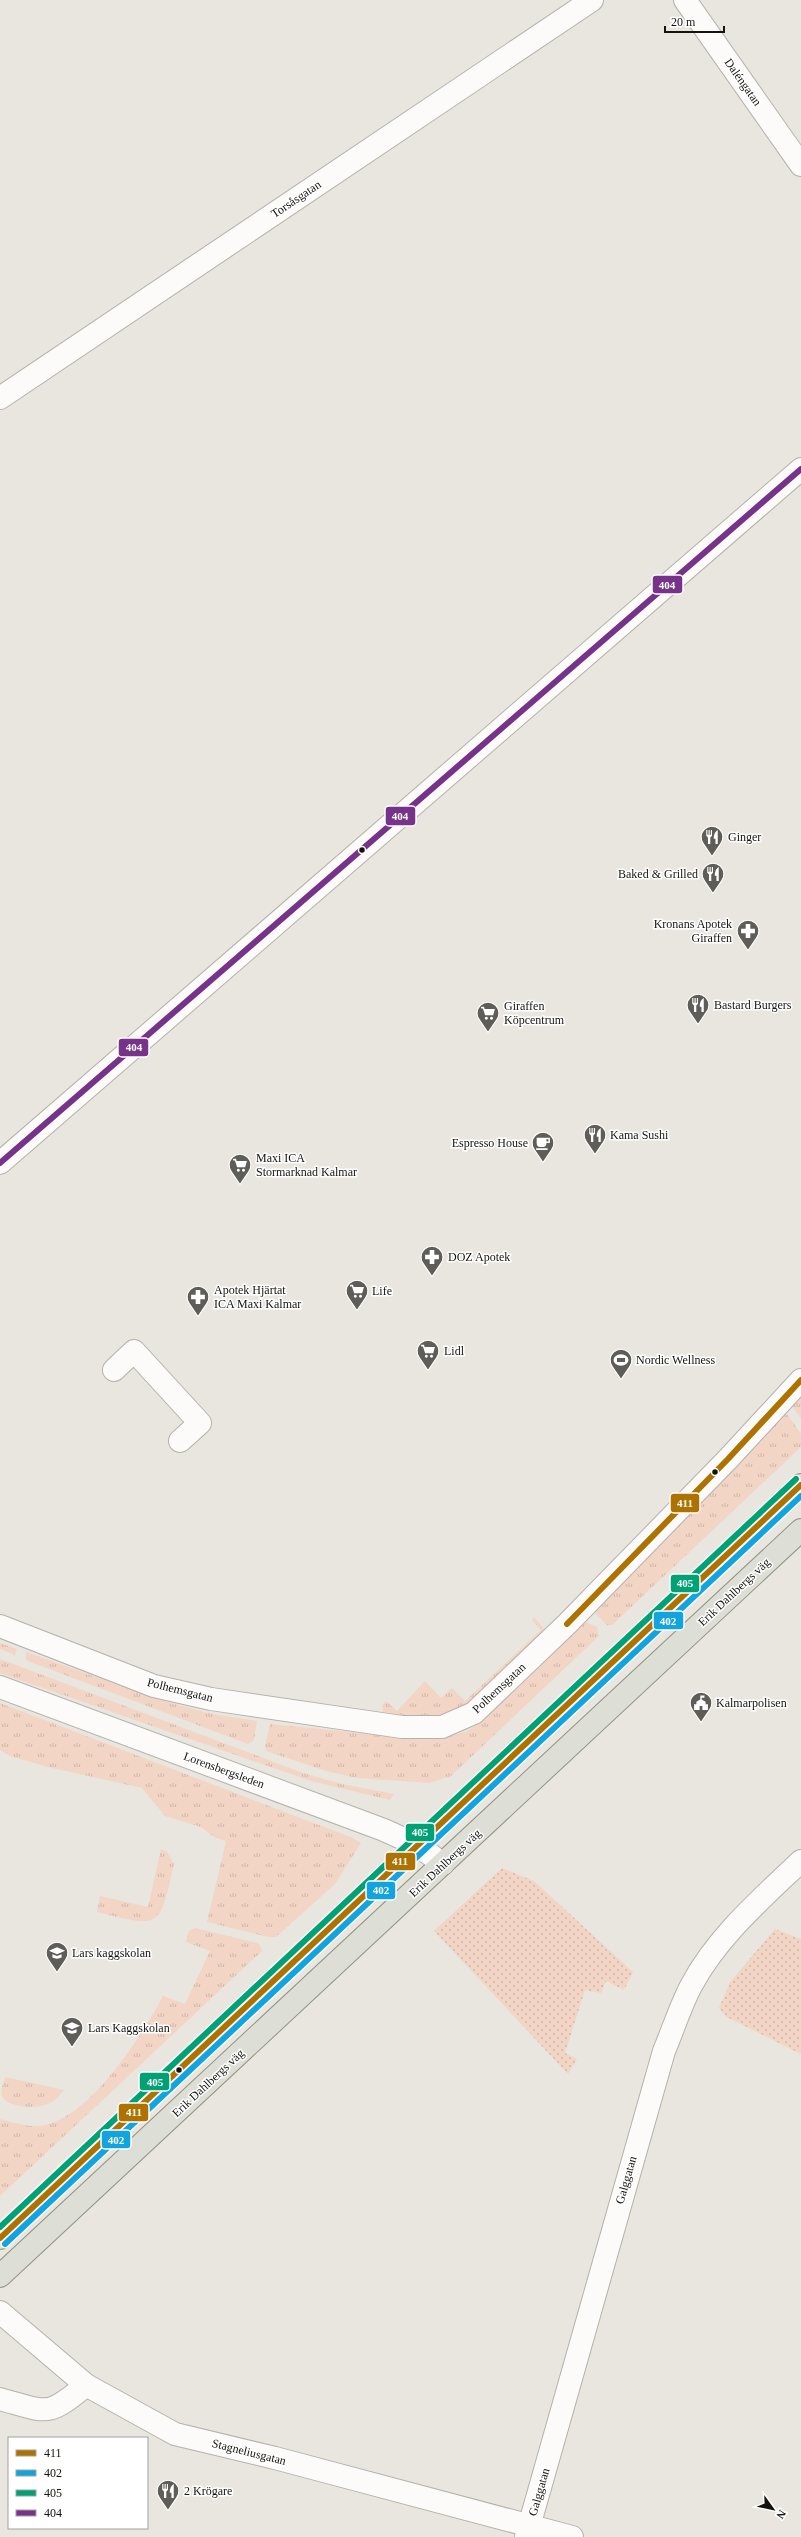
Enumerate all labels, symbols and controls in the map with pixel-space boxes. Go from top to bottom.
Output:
scale bar [665,8,724,34]
text: 20 m [671,15,696,29]
street label: Daléngatan [722,56,764,108]
street label: Torsåsgatan [268,177,324,221]
line badge: 404 [652,575,683,594]
text: 404 [659,579,676,591]
line badge: 404 [385,806,416,826]
text: 404 [392,810,409,822]
restaurant icon: Ginger [699,824,725,857]
place label: Ginger [728,830,761,844]
unlabelled marker [357,845,367,855]
restaurant icon: Baked & Grilled [700,861,726,894]
place label: Baked & Grilled [618,867,698,881]
place label: Kronans Apotek Giraffen [654,917,732,945]
pharmacy icon: Kronans Apotek Giraffen [735,918,761,951]
restaurant icon: Bastard Burgers [685,992,711,1025]
place label: Bastard Burgers [714,998,792,1012]
place label: Giraffen Köpcentrum [504,999,565,1027]
supermarket icon: Giraffen Köpcentrum [475,1000,501,1033]
line badge: 404 [118,1038,149,1057]
text: 404 [126,1041,143,1053]
restaurant icon: Kama Sushi [582,1122,608,1155]
place label: Kama Sushi [610,1128,669,1142]
cafe icon: Espresso House [530,1130,556,1163]
place label: Espresso House [452,1136,528,1150]
place label: Maxi ICA Stormarknad Kalmar [256,1151,357,1179]
supermarket icon: Maxi ICA Stormarknad Kalmar [227,1152,253,1185]
pharmacy icon: DOZ Apotek [419,1244,445,1277]
place label: DOZ Apotek [448,1250,510,1264]
supermarket icon: Life [344,1278,370,1311]
place label: Apotek Hjärtat ICA Maxi Kalmar [214,1283,301,1311]
pharmacy icon: Apotek Hjärtat ICA Maxi Kalmar [185,1284,211,1317]
place label: Life [372,1284,392,1298]
supermarket icon: Lidl [415,1338,441,1371]
place label: Lidl [444,1344,465,1358]
sports icon: Nordic Wellness [608,1347,634,1380]
place label: Nordic Wellness [636,1353,715,1367]
unlabelled marker [710,1467,720,1477]
line badge: 411 [670,1493,700,1513]
text: 411 [677,1497,693,1509]
street label: Erik Dahlbergs väg [695,1555,773,1629]
line badge: 405 [670,1574,700,1593]
text: 405 [677,1577,694,1589]
line badge: 402 [653,1611,684,1630]
text: 402 [660,1615,677,1627]
street label: Polhemsgatan [470,1660,528,1716]
street label: Polhemsgatan [146,1675,214,1705]
public building icon: Kalmarpolisen [688,1690,714,1723]
place label: Kalmarpolisen [716,1696,787,1710]
street label: Lorensbergsleden [182,1749,266,1791]
line badge: 405 [405,1823,435,1842]
street label: Erik Dahlbergs väg [406,1826,484,1900]
text: 405 [412,1826,429,1838]
line badge: 411 [385,1852,416,1871]
text: 411 [392,1855,408,1867]
line badge: 402 [366,1881,396,1900]
text: 402 [373,1884,390,1896]
school or university icon: Lars kaggskolan [44,1940,70,1973]
place label: Lars kaggskolan [72,1946,151,1960]
school or university icon: Lars Kaggskolan [59,2015,85,2048]
place label: Lars Kaggskolan [88,2021,170,2035]
street label: Erik Dahlbergs väg [169,2046,247,2120]
unlabelled marker [174,2065,184,2075]
line badge: 405 [139,2072,170,2091]
text: 405 [147,2076,164,2088]
line badge: 411 [118,2103,149,2122]
text: 411 [126,2106,142,2118]
line badge: 402 [101,2130,131,2149]
text: 402 [108,2134,125,2146]
street label: Galggatan [612,2154,640,2206]
street label: Stagneliusgatan [210,2436,288,2468]
legend [8,2437,148,2529]
text: 411 [44,2446,62,2460]
text: 402 [44,2466,62,2480]
street label: Galggatan [525,2466,553,2518]
restaurant icon: 2 Krögare [155,2478,181,2511]
place label: 2 Krögare [184,2484,232,2498]
text: 405 [44,2486,62,2500]
north arrow [753,2489,793,2529]
text: 404 [44,2506,62,2520]
text: N [774,2508,789,2521]

